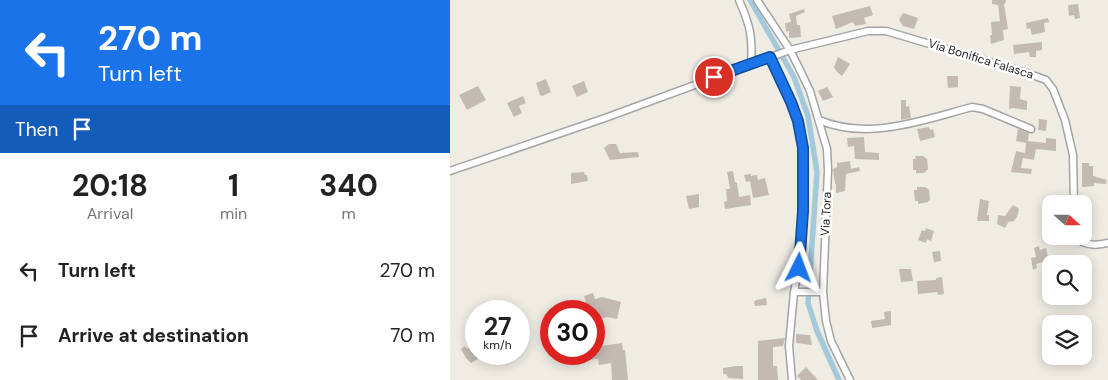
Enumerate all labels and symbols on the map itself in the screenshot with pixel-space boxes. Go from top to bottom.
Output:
street label: Via Bonifica Falasca [926,35,1036,83]
pin [693,56,735,98]
street label: Via Tora [817,191,835,237]
north arrow [1042,195,1092,245]
position arrow [772,241,824,293]
speed limit sign: 30 [540,300,605,365]

